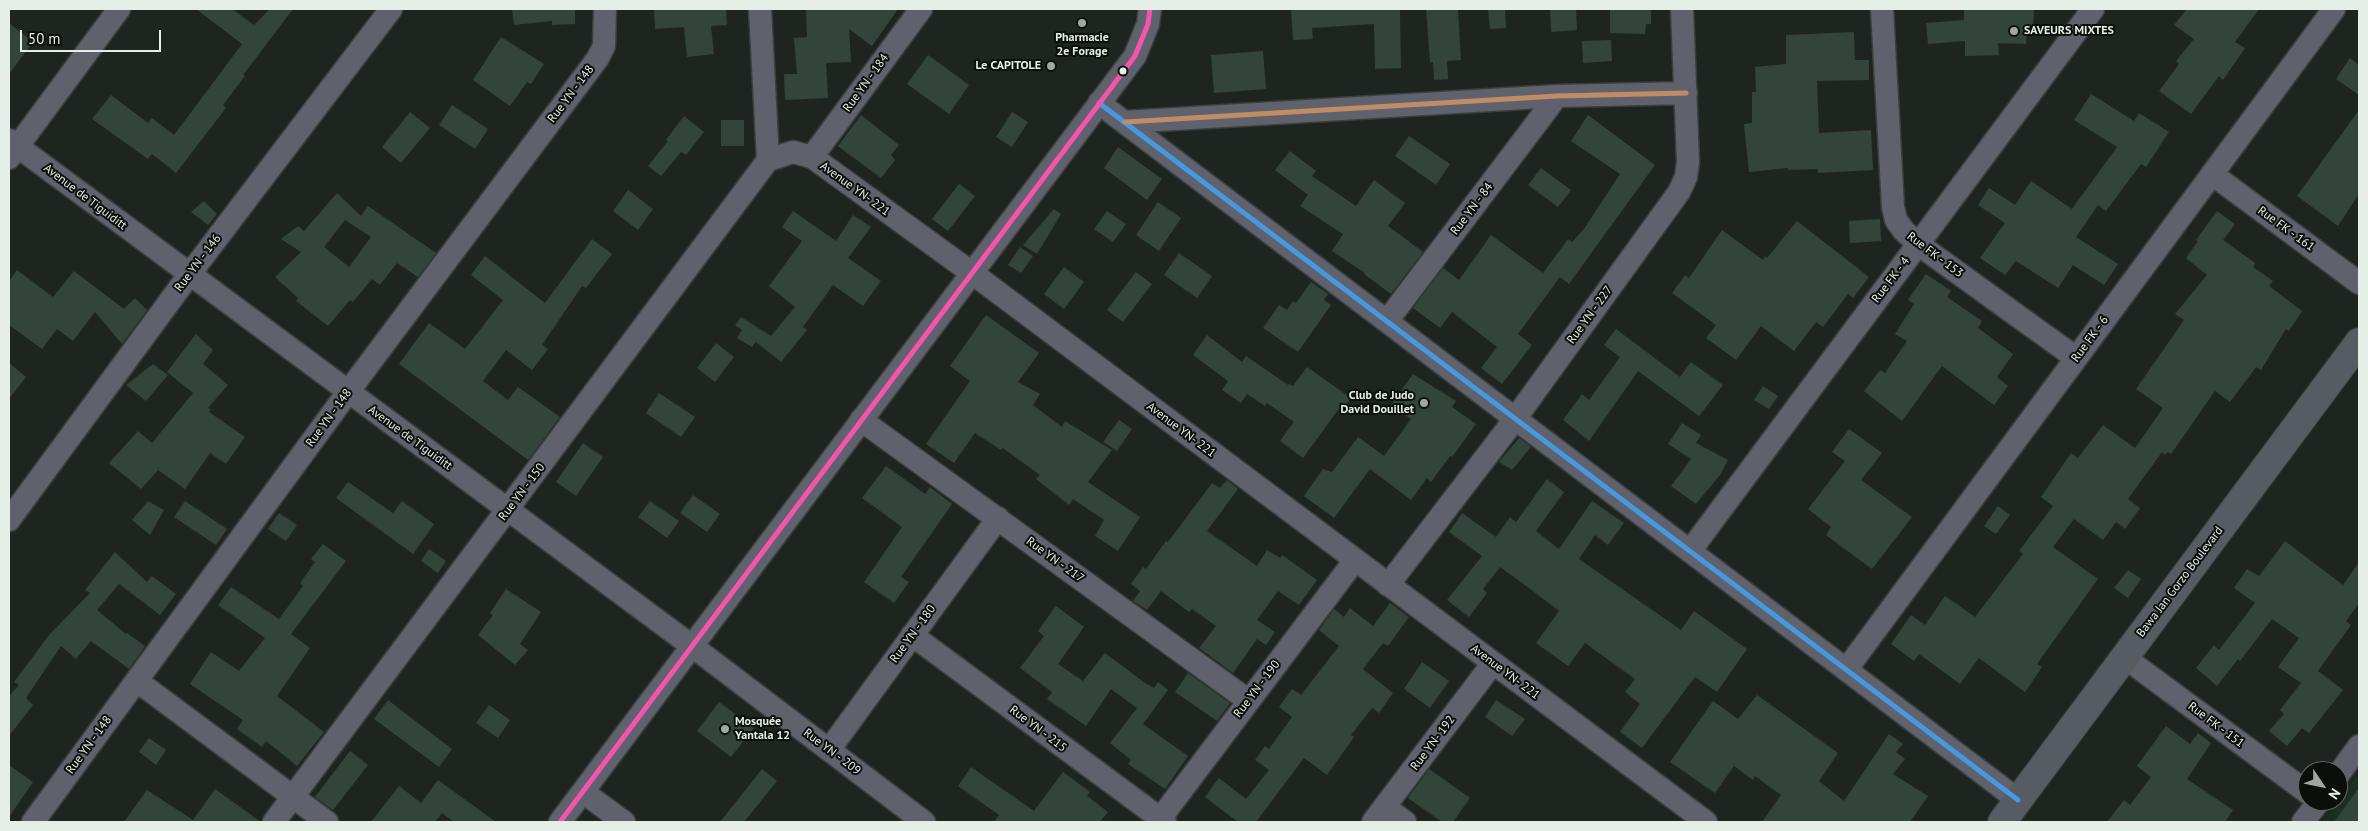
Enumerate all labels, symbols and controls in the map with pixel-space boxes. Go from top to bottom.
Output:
marker: Pharmacie 2e Forage [1076,17,1088,29]
scale bar [22,20,164,52]
place label: SAVEURS MIXTES [2024,24,2114,38]
marker: SAVEURS MIXTES [2008,25,2020,37]
text: 50 m [28,29,61,48]
place label: Pharmacie 2e Forage [1055,31,1109,59]
street label: Rue YN - 184 [840,51,892,115]
place label: Le CAPITOLE [976,59,1041,73]
marker: Le CAPITOLE [1045,60,1057,72]
street label: Rue YN - 148 [545,63,597,125]
unlabelled marker [1118,66,1128,76]
street label: Avenue YN- 221 [817,159,893,219]
street label: Avenue de Tiguiditt [41,161,129,233]
street label: Rue YN - 84 [1448,180,1496,238]
street label: Rue FK - 161 [2255,204,2317,254]
street label: Rue FK - 153 [1904,229,1966,281]
street label: Rue YN - 146 [172,232,224,294]
street label: Rue FK - 4 [1869,254,1913,306]
street label: Rue YN - 227 [1564,283,1616,347]
street label: Rue FK - 6 [2068,313,2112,365]
street label: Rue YN - 148 [303,386,355,450]
place label: Club de Judo David Douillet [1341,389,1414,417]
marker: Club de Judo David Douillet [1418,397,1430,409]
street label: Avenue YN- 221 [1144,399,1218,461]
street label: Avenue de Tiguiditt [365,403,455,473]
street label: Rue YN - 150 [496,461,548,523]
street label: Bawa Jan Gorzo Boulevard [2134,524,2226,640]
street label: Rue YN - 217 [1023,534,1087,586]
street label: Rue YN - 180 [887,602,939,666]
street label: Avenue YN- 221 [1468,641,1542,703]
street label: Rue YN - 190 [1231,658,1283,720]
street label: Rue FK - 151 [2185,699,2247,751]
street label: Rue YN - 215 [1007,703,1069,755]
street label: Rue YN - 148 [63,713,115,777]
street label: Rue YN- 192 [1408,713,1458,773]
place label: Mosquée Yantala 12 [735,715,790,743]
marker: Mosquée Yantala 12 [719,723,731,735]
street label: Rue YN - 209 [801,726,863,778]
north arrow [2298,761,2348,811]
text: N [2325,785,2345,803]

